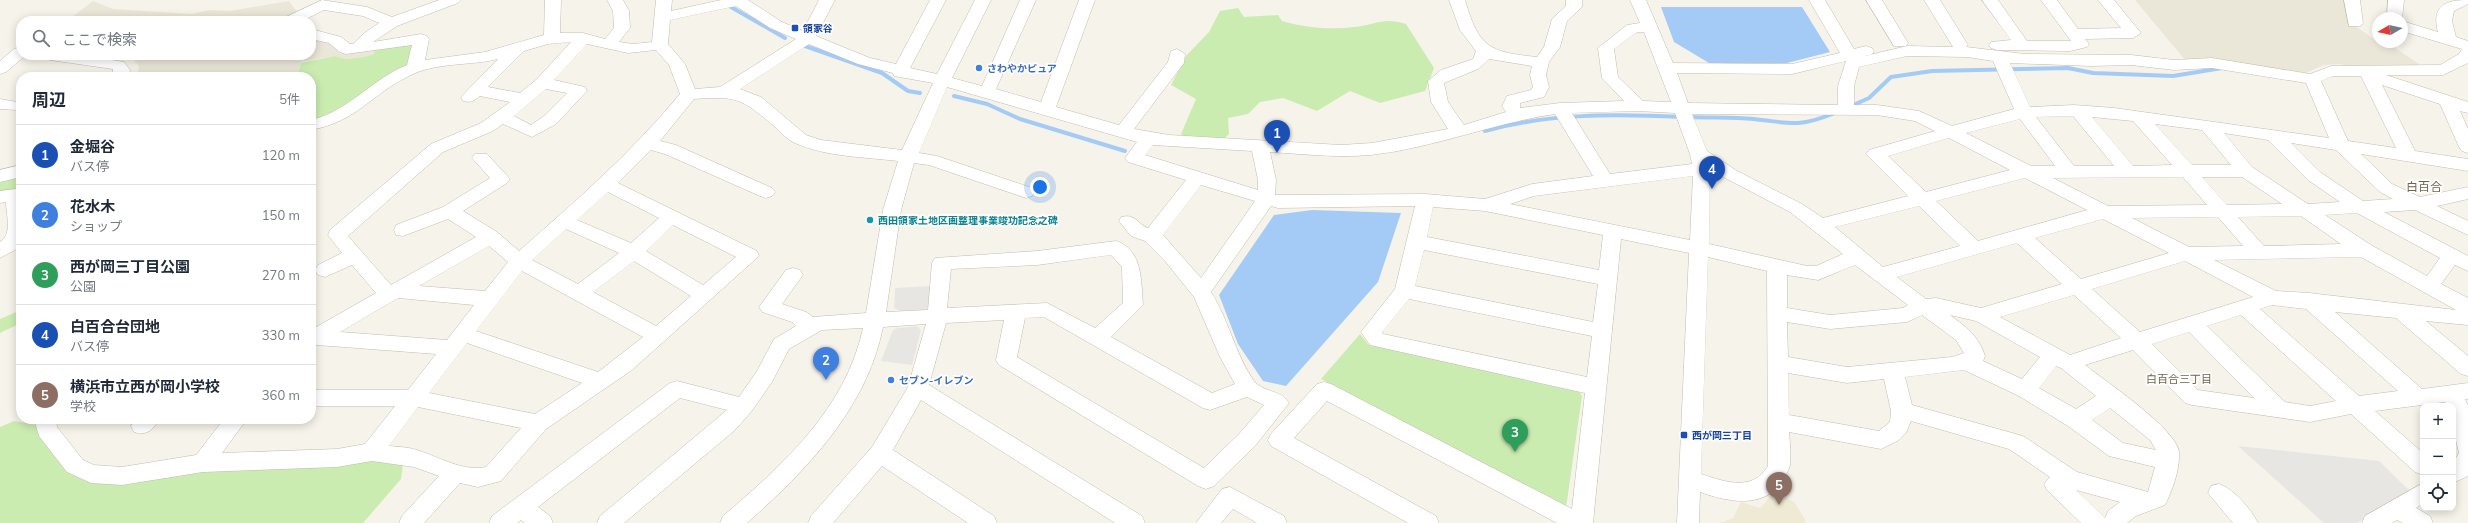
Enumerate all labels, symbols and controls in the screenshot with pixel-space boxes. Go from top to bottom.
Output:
north arrow [2372,12,2408,48]
search box [16,16,316,60]
place label: 領家谷 [802,22,833,35]
marker: 領家谷 [790,23,800,33]
icon: search [30,27,52,49]
text: ここで検索 [62,30,137,49]
place label: さわやかピュア [987,62,1057,75]
marker: さわやかピュア [974,63,984,73]
text: 周辺 [32,89,66,110]
text: 5件 [279,91,300,107]
pin: 1 [1264,120,1290,153]
text: 金堀谷 [70,137,115,156]
text: 1 [41,147,49,163]
text: 120 m [262,147,300,163]
pin: 4 [1699,156,1725,189]
text: バス停 [70,158,109,174]
your location [1030,177,1050,197]
district label: 白百合 [2406,179,2442,194]
text: 花水木 [70,197,115,216]
text: 2 [41,207,49,223]
text: 150 m [262,207,300,223]
place label: 西田領家土地区画整理事業竣功記念之碑 [878,214,1058,227]
marker: 西田領家土地区画整理事業竣功記念之碑 [865,215,875,225]
text: ショップ [70,218,122,234]
text: 西が岡三丁目公園 [70,257,190,276]
text: 3 [41,267,49,283]
text: 270 m [262,267,300,283]
text: 公園 [70,278,96,294]
text: 白百合台団地 [70,317,160,336]
text: 4 [41,327,49,343]
text: 330 m [262,327,300,343]
text: バス停 [70,338,109,354]
pin: 2 [813,347,839,380]
district label: 白百合三丁目 [2146,372,2212,386]
place label: セブン-イレブン [899,374,973,387]
marker: セブン-イレブン [886,375,896,385]
text: 横浜市立西が岡小学校 [70,377,220,396]
text: 5 [41,387,49,403]
text: 360 m [262,387,300,403]
text: 学校 [70,398,96,414]
map controls [2420,403,2456,511]
button: + [2420,403,2456,439]
pin: 3 [1502,419,1528,452]
place label: 西が岡三丁目 [1692,429,1752,442]
marker: 西が岡三丁目 [1679,430,1689,440]
button: − [2420,439,2456,475]
pin: 5 [1766,472,1792,505]
button: locate [2420,475,2456,511]

